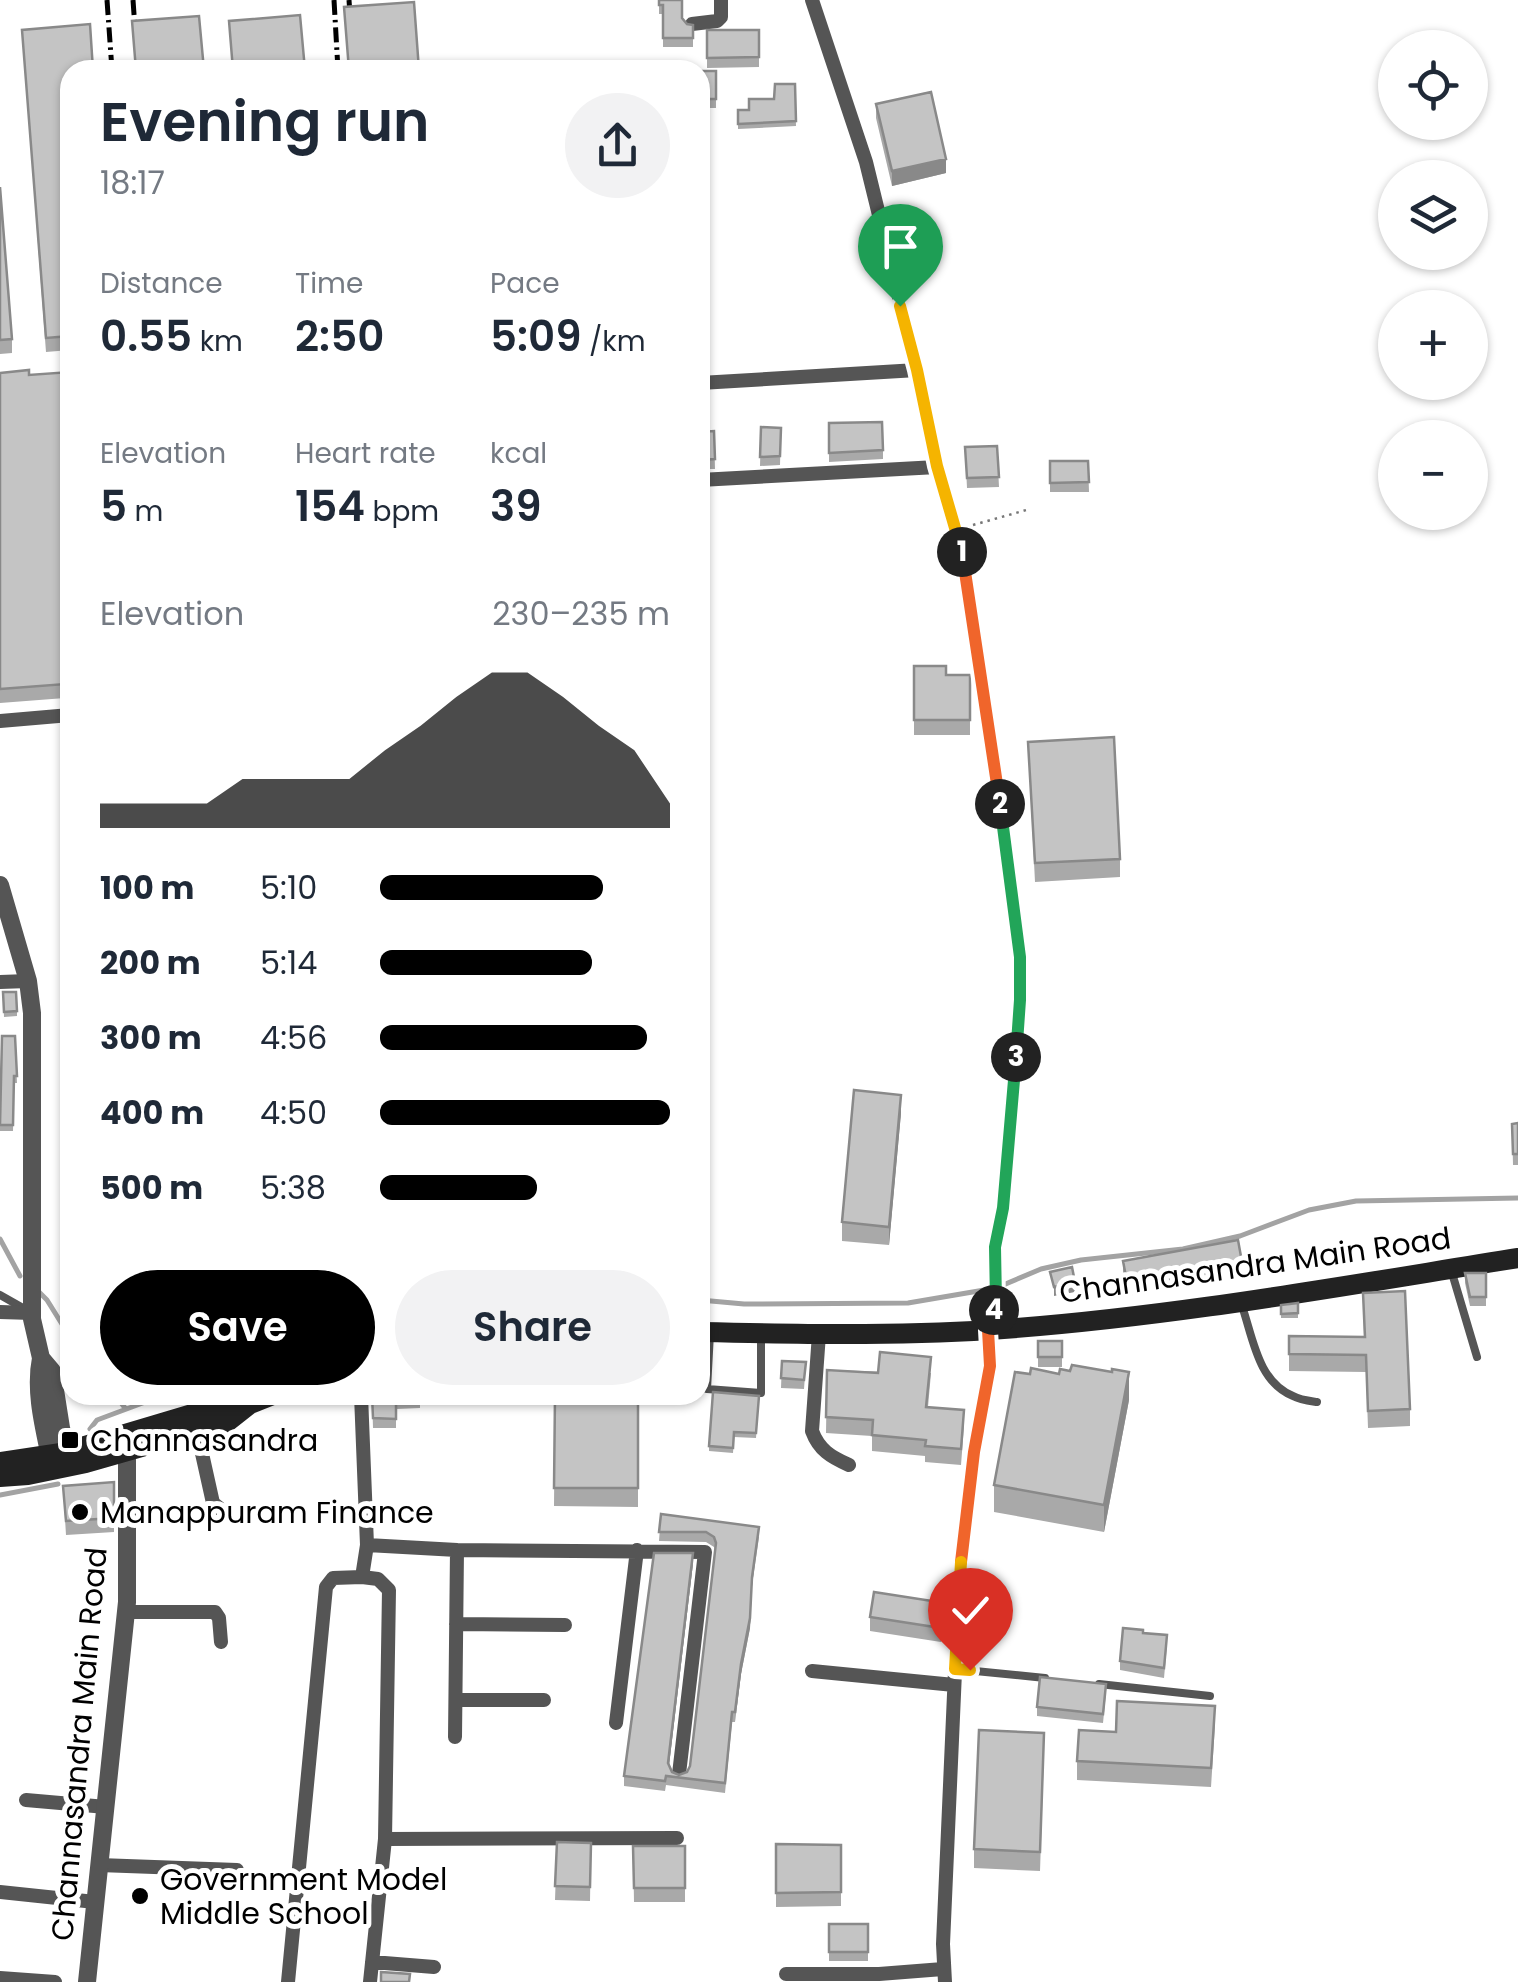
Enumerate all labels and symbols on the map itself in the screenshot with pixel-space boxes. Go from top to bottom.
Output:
pin [858,204,943,307]
pin: 1 [937,527,987,577]
pin: 2 [975,779,1025,829]
pin: 3 [991,1032,1041,1082]
street label: Channasandra Main Road [1056,1216,1454,1314]
pin: 4 [969,1285,1019,1335]
place label: Channasandra [90,1419,318,1462]
marker: Channasandra [59,1429,81,1451]
place label: Manappuram Finance [100,1491,434,1534]
marker: Manappuram Finance [69,1501,91,1523]
street label: Channasandra Main Road [40,1545,118,1943]
pin [928,1568,1013,1671]
place label: Government Model Middle School [160,1858,447,1935]
marker: Government Model Middle School [129,1885,151,1907]

